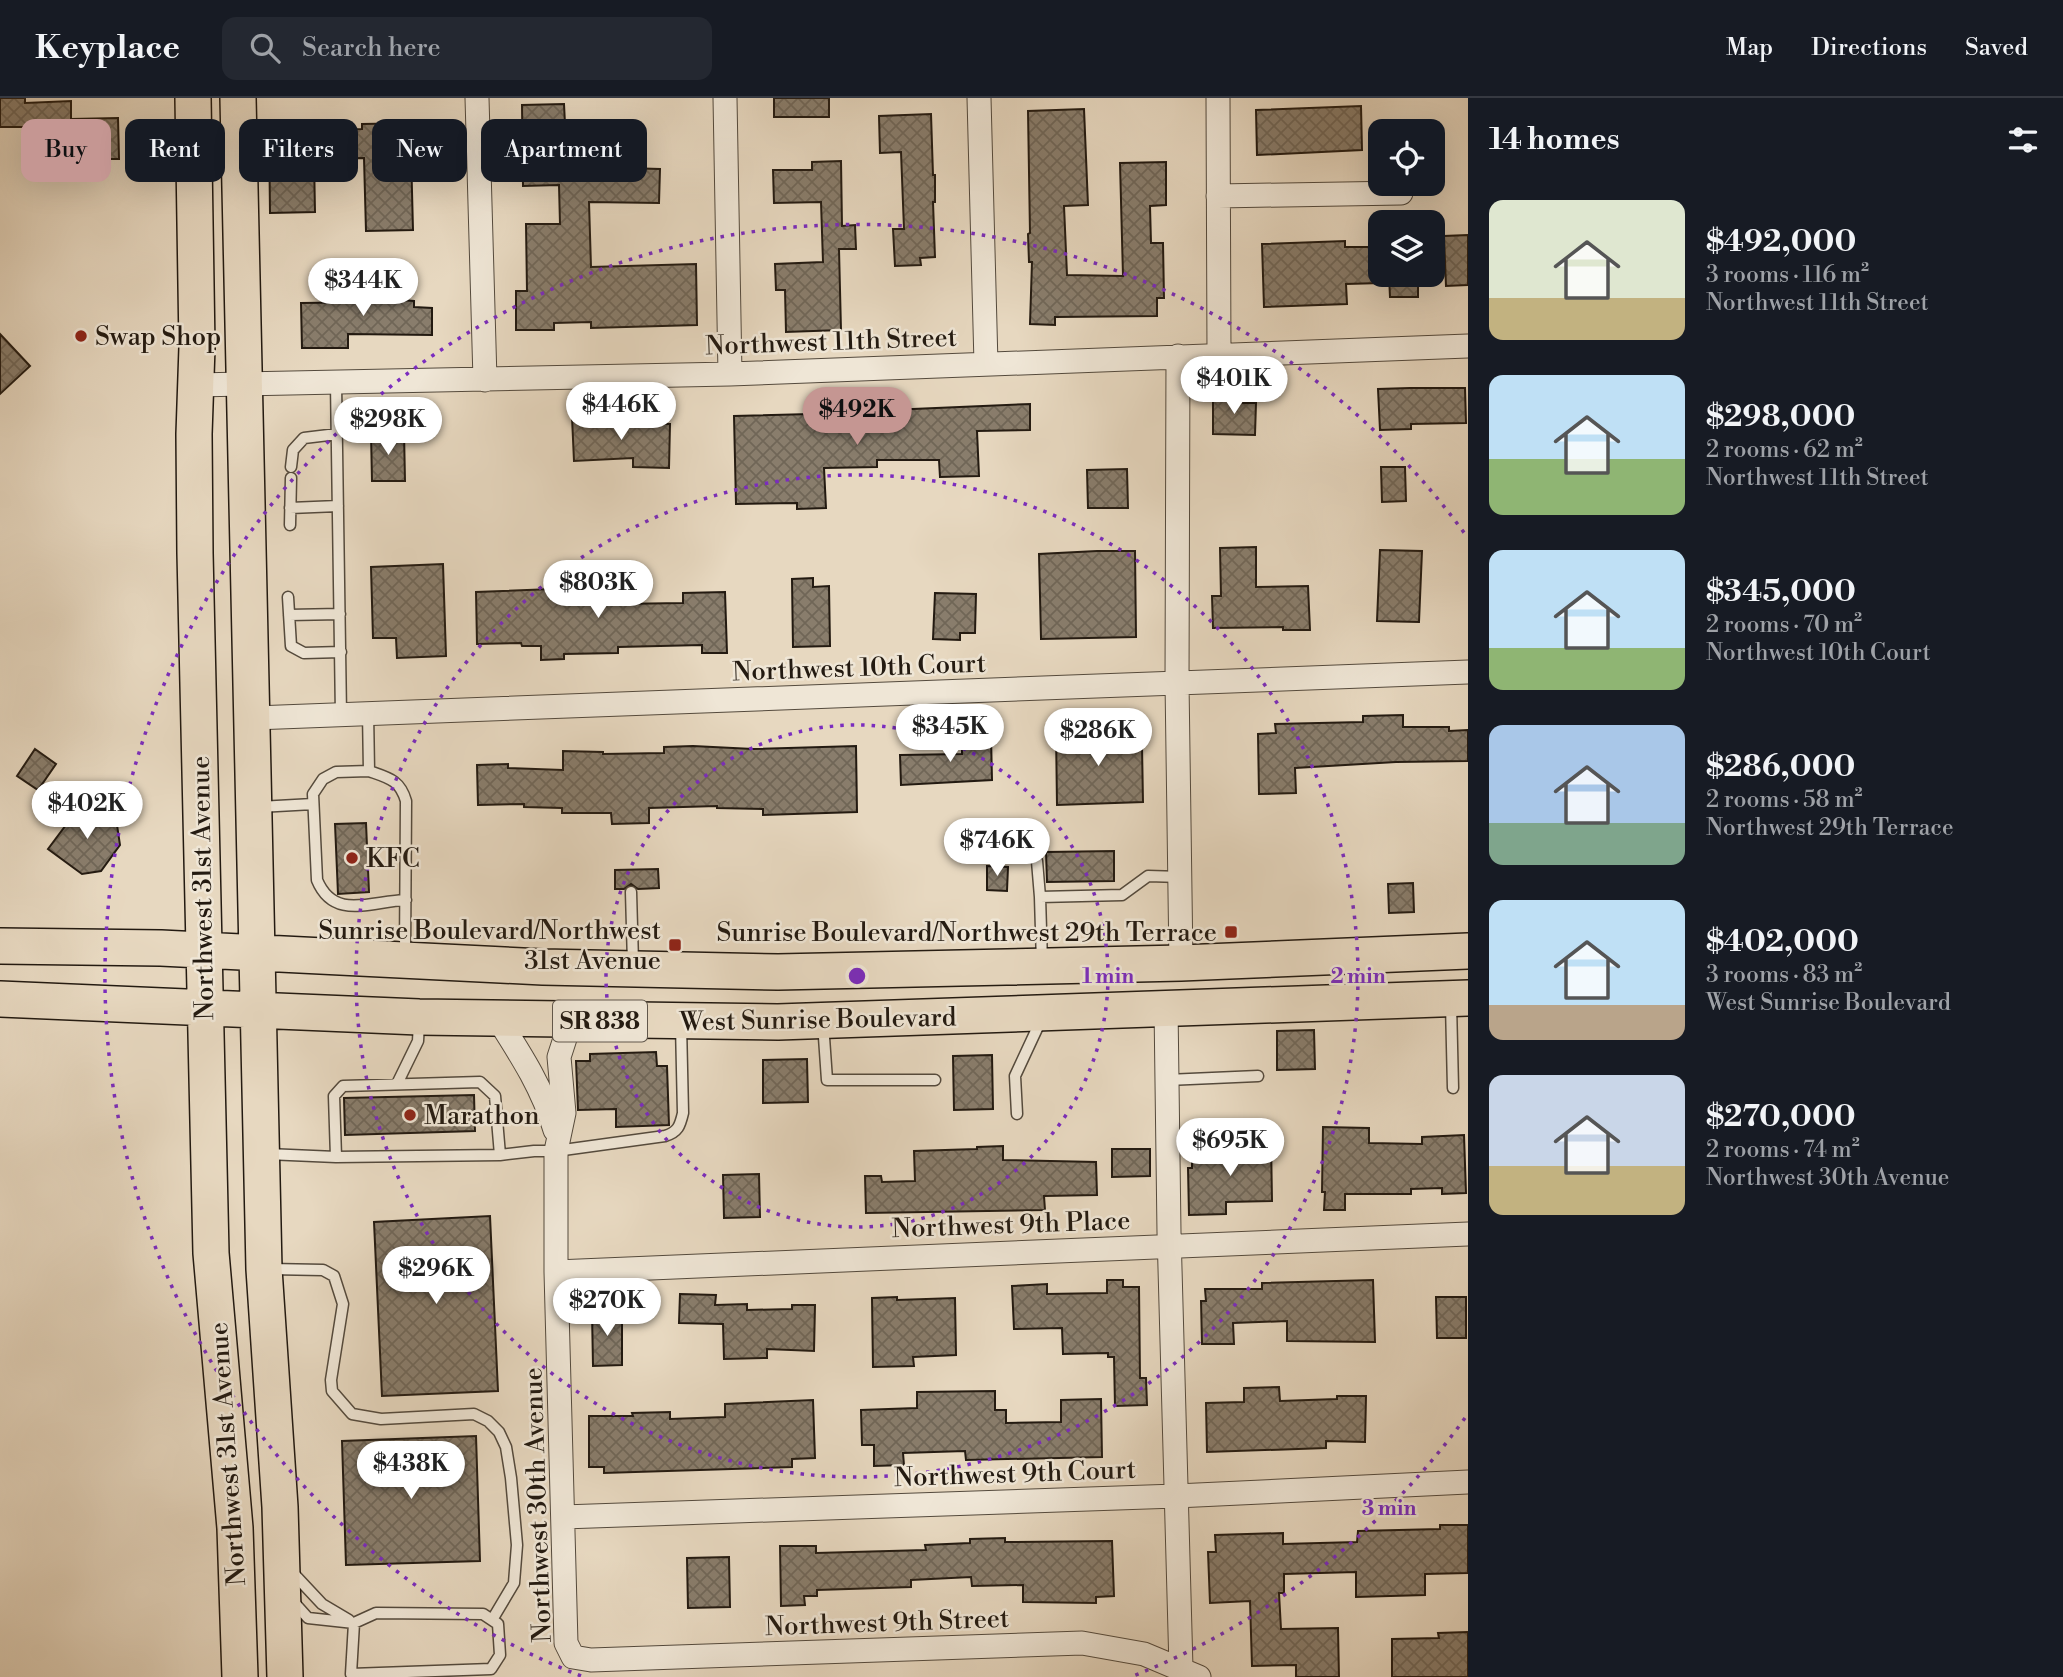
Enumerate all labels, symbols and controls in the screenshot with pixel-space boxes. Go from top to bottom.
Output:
search box [222,17,712,80]
text: Keyplace [35,28,180,69]
icon: search [246,29,284,67]
text: Search here [302,32,441,64]
text: Map [1726,33,1773,63]
text: Directions [1811,33,1927,63]
text: Saved [1965,33,2028,63]
chip: Buy [21,119,111,182]
chip: Rent [125,119,225,182]
chip: Filters [239,119,358,182]
chip: New [372,119,467,182]
chip: Apartment [481,119,647,182]
map controls [1368,119,1445,287]
button: locate [1368,119,1445,196]
text: 14 homes [1489,121,1620,159]
icon: filters [2004,121,2042,159]
button: layers [1368,210,1445,287]
text: $492,000 [1706,223,1856,261]
icon: home [1545,228,1629,312]
pin: $344K [314,258,412,318]
text: 3 rooms · 116 m² [1706,261,1869,289]
text: $344K [324,267,402,295]
text: Northwest 11th Street [1706,289,1929,317]
place label: Swap Shop [95,321,221,353]
street label: Northwest 11th Street [705,322,957,362]
marker: Swap Shop [73,328,89,344]
pin: $401K [1185,356,1283,416]
text: $401K [1197,365,1271,393]
pin: $446K [572,382,670,442]
pin: $492K [808,388,906,447]
text: $446K [582,391,660,419]
text: $492K [819,396,895,424]
pin: $298K [339,398,437,457]
text: $298,000 [1706,398,1855,436]
icon: home [1545,403,1629,487]
text: $298K [350,406,426,434]
text: 2 rooms · 62 m² [1706,436,1863,464]
text: Northwest 11th Street [1706,464,1929,492]
pin: $803K [549,560,647,620]
text: $803K [559,569,637,597]
text: $345,000 [1706,573,1856,611]
icon: home [1545,578,1629,662]
text: 2 rooms · 70 m² [1706,611,1862,639]
text: Northwest 10th Court [1706,639,1931,667]
street label: Northwest 10th Court [732,648,987,688]
pin: $345K [901,704,999,764]
pin: $286K [1049,708,1147,768]
text: $345K [912,713,988,741]
text: $286K [1060,717,1136,745]
text: $286,000 [1706,748,1855,786]
icon: home [1545,753,1629,837]
street label: Northwest 31st Avenue [185,756,221,1020]
pin: $402K [38,782,136,841]
text: 2 rooms · 58 m² [1706,786,1863,814]
text: $402K [48,790,126,818]
text: Northwest 29th Terrace [1706,814,1954,842]
pin: $746K [948,818,1046,878]
text: $746K [960,827,1034,855]
place label: KFC [366,843,420,875]
marker: KFC [344,850,360,866]
place label: Sunrise Boulevard/Northwest 31st Avenue [318,915,661,977]
place label: Sunrise Boulevard/Northwest 29th Terrace [717,917,1217,949]
text: $402,000 [1706,923,1859,961]
marker: Sunrise Boulevard/Northwest 29th Terrace [1223,924,1239,940]
icon: home [1545,928,1629,1012]
marker: Sunrise Boulevard/Northwest 31st Avenue [667,937,683,953]
text: 3 rooms · 83 m² [1706,961,1862,989]
centre of rings [845,964,869,988]
text: 1 min [1082,964,1134,990]
text: 2 min [1330,964,1386,990]
text: West Sunrise Boulevard [1706,989,1951,1017]
road number: SR 838 [553,1001,647,1042]
street label: West Sunrise Boulevard [678,1002,957,1038]
text: $270,000 [1706,1098,1856,1136]
place label: Marathon [424,1100,540,1132]
icon: home [1545,1103,1629,1187]
marker: Marathon [402,1107,418,1123]
pin: $695K [1181,1118,1279,1178]
text: $695K [1192,1127,1268,1155]
text: 2 rooms · 74 m² [1706,1136,1860,1164]
text: Northwest 30th Avenue [1706,1164,1949,1192]
street label: Northwest 9th Place [891,1205,1131,1245]
pin: $296K [387,1246,485,1306]
text: $296K [398,1255,474,1283]
pin: $270K [558,1278,656,1338]
text: $270K [569,1287,645,1315]
street label: Northwest 31st Avenue [203,1321,253,1587]
street label: Northwest 30th Avenue [517,1367,559,1643]
pin: $438K [362,1442,460,1501]
text: $438K [373,1450,449,1478]
street label: Northwest 9th Court [893,1454,1137,1494]
text: 3 min [1362,1496,1416,1522]
street label: Northwest 9th Street [764,1603,1010,1643]

